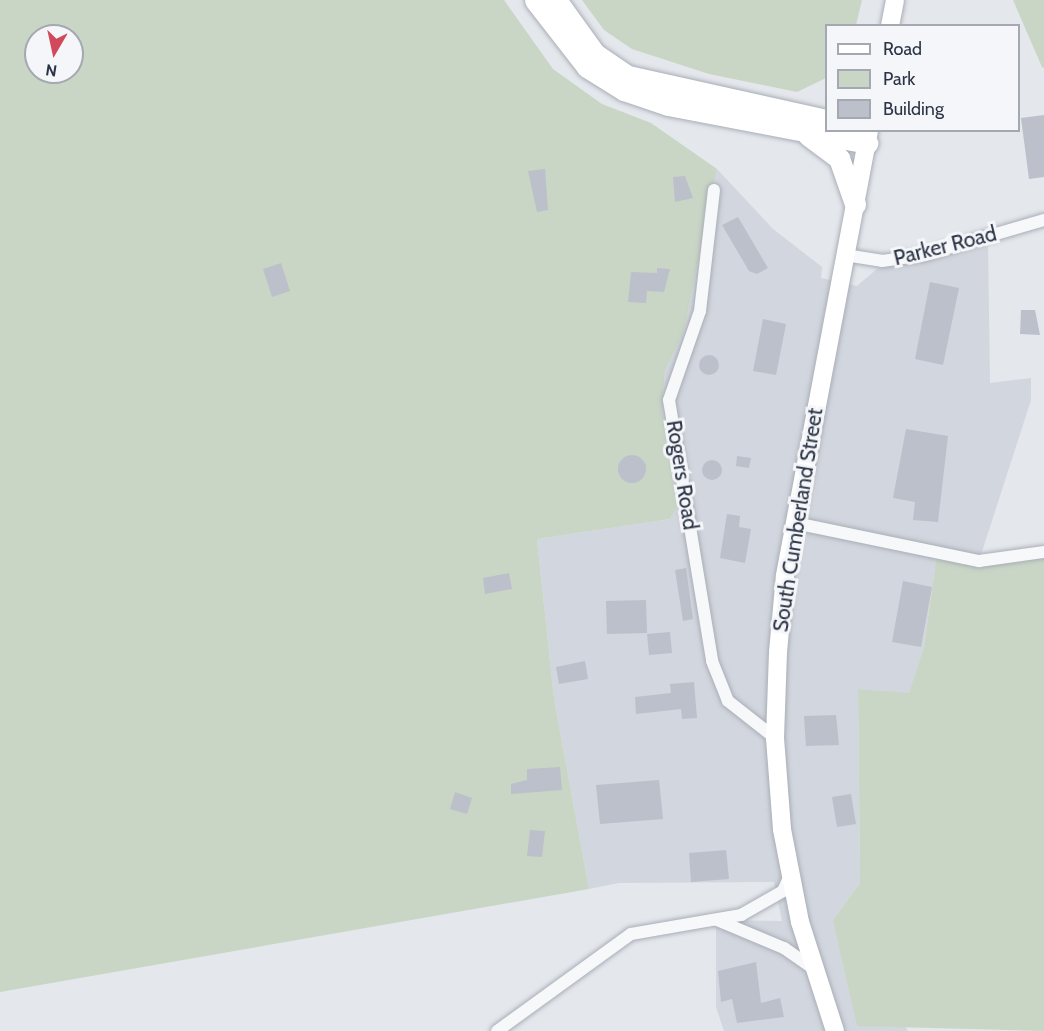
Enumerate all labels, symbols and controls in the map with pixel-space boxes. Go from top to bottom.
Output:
north arrow [24,24,84,84]
legend [825,24,1020,132]
text: Road [883,38,922,60]
text: N [44,60,58,81]
text: Park [883,68,915,90]
text: Building [883,98,944,120]
street label: Parker Road [891,221,999,271]
street label: South Cumberland Street [768,406,828,634]
street label: Rogers Road [661,418,703,532]

